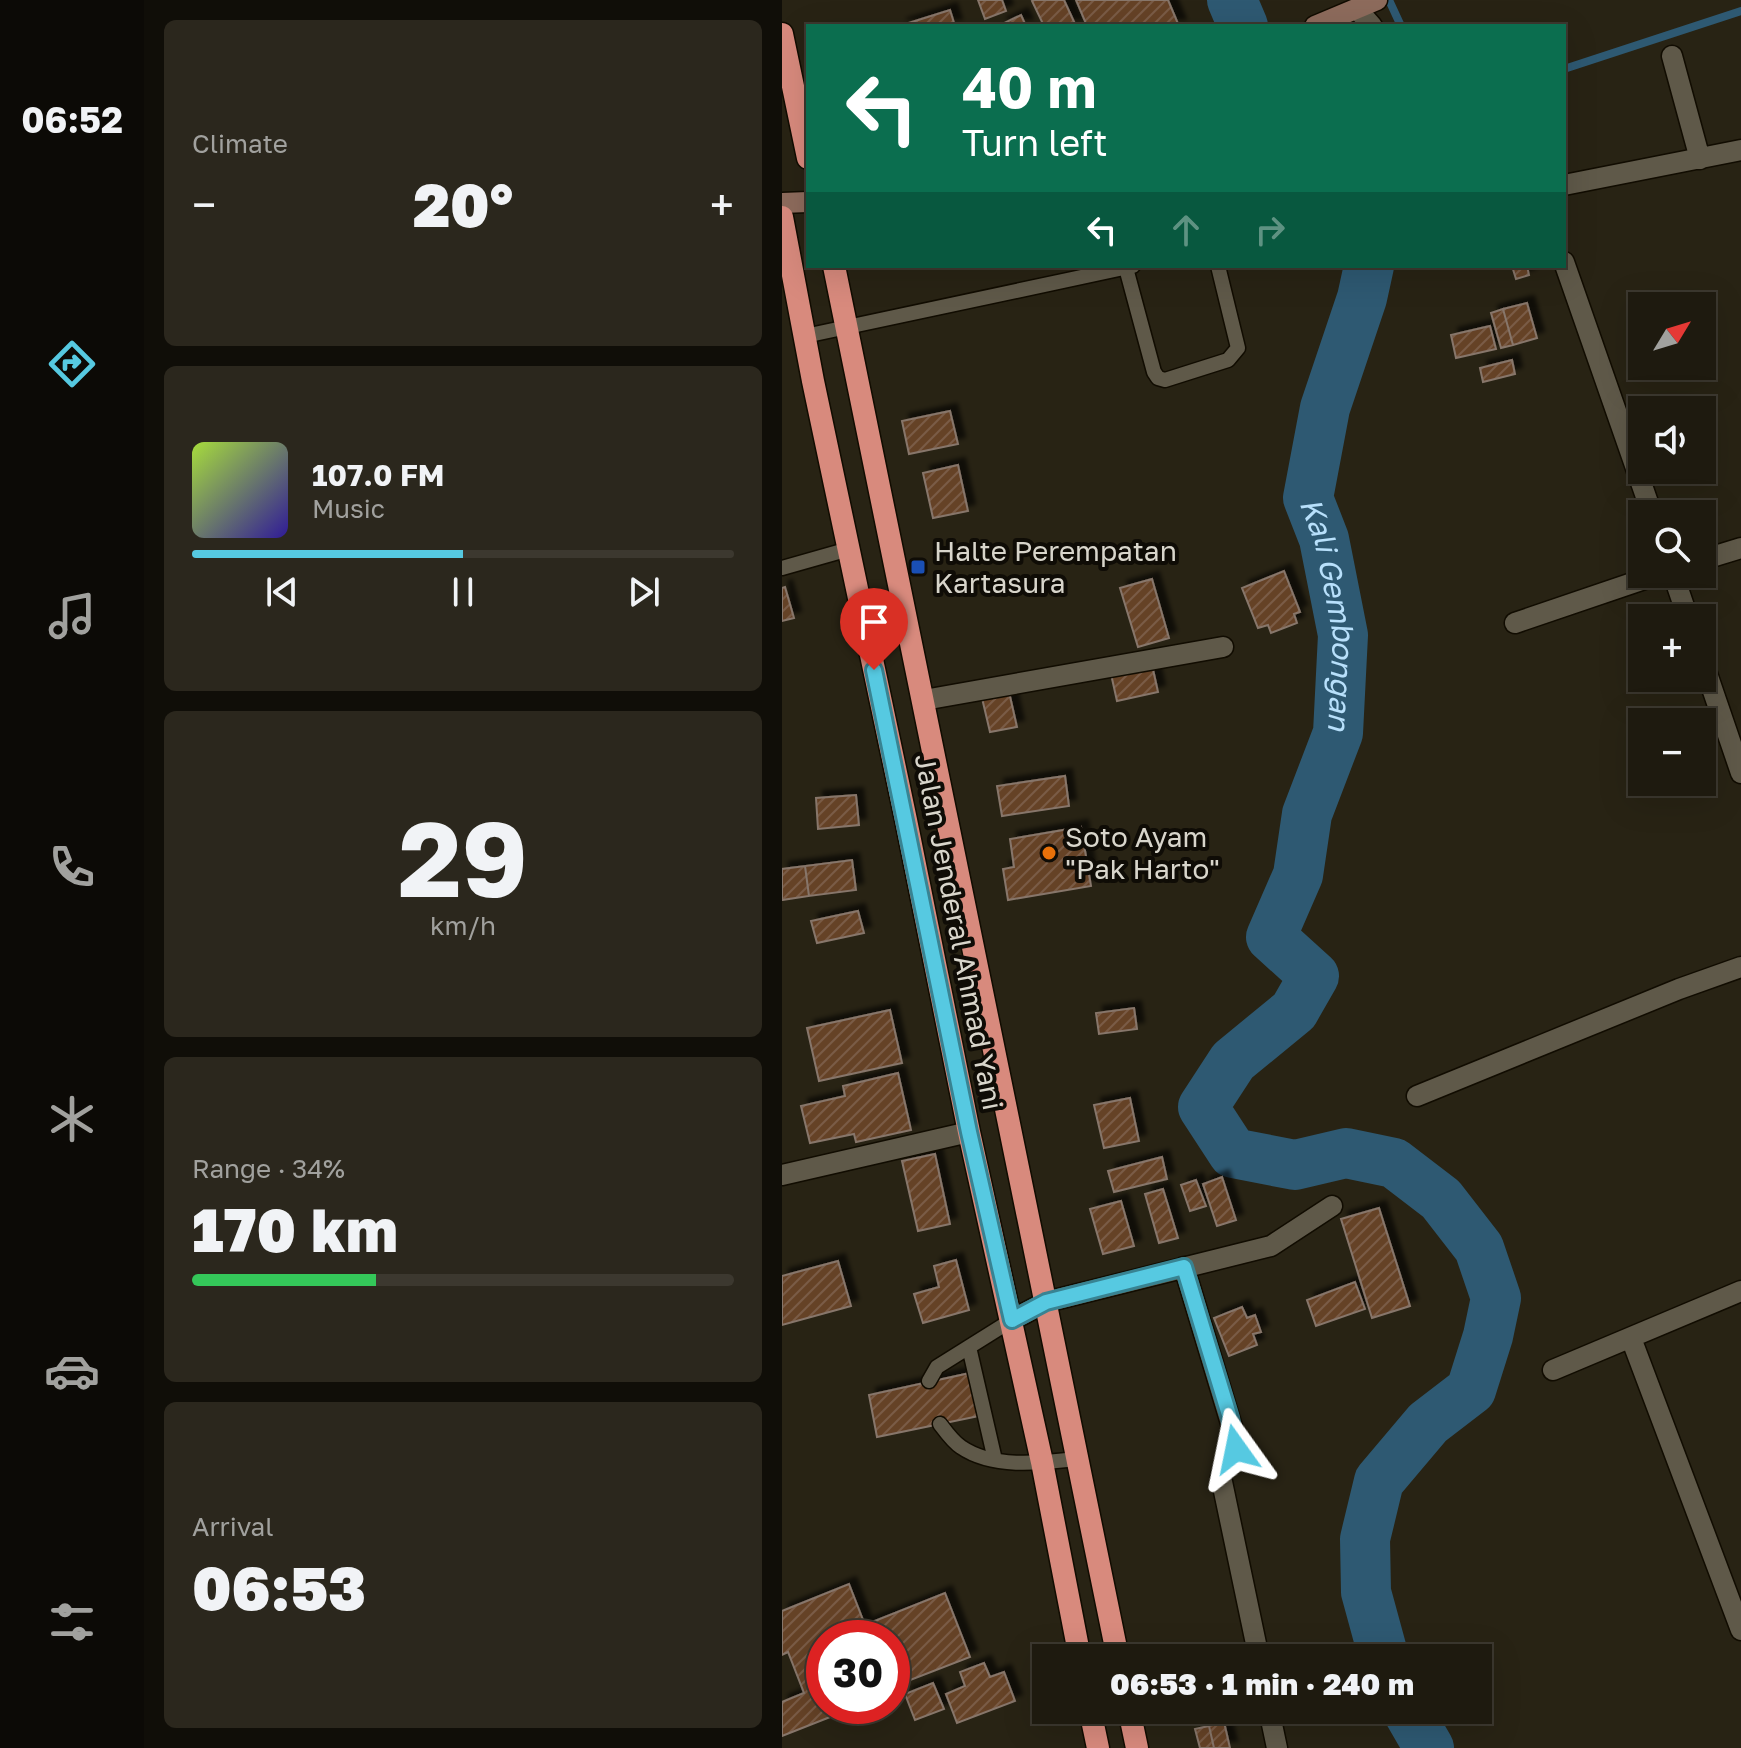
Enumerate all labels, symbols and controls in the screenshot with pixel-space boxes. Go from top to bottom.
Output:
text: 40 m [962,53,1096,120]
icon: left [830,56,934,160]
text: 06:52 [21,98,123,141]
text: Turn left [962,121,1108,164]
text: Climate [192,128,288,159]
text: 20° [413,168,513,240]
text: − [192,178,216,231]
text: + [710,178,734,231]
icon: left [1080,208,1124,252]
icon: ahead [1164,208,1208,252]
icon: right [1248,208,1292,252]
north arrow [1628,292,1716,380]
map controls [1628,292,1716,796]
icon: directions [44,336,100,392]
button: sound [1628,396,1716,484]
text: 107.0 FM [312,457,444,493]
water label: Kali Gembongan [1293,492,1363,733]
text: Music [312,493,385,524]
button: search [1628,500,1716,588]
place label: Halte Perempatan Kartasura [934,534,1177,599]
marker: Halte Perempatan Kartasura [909,558,927,576]
icon: previous [260,570,304,614]
icon: pause [441,570,485,614]
icon: next [622,570,666,614]
icon: music [44,588,100,644]
pin [840,588,908,670]
icon: arrive [852,600,896,644]
button: + [1628,604,1716,692]
button: − [1628,708,1716,796]
street label: Jalan Jenderal Ahmad Yani [909,751,1010,1113]
text: 29 [398,795,528,920]
place label: Soto Ayam "Pak Harto" [1065,820,1220,885]
icon: phone [44,839,100,895]
marker: Soto Ayam "Pak Harto" [1040,844,1058,862]
text: km/h [430,910,496,941]
icon: climate [44,1091,100,1147]
text: Range · 34% [192,1153,345,1184]
text: 170 km [192,1193,398,1265]
icon: car [44,1343,100,1399]
position arrow [1194,1407,1278,1491]
text: Arrival [192,1511,273,1542]
text: 06:53 [192,1551,366,1623]
icon: filters [44,1594,100,1650]
speed limit sign: 30 [806,1620,910,1724]
text: 06:53 · 1 min · 240 m [1110,1666,1414,1702]

